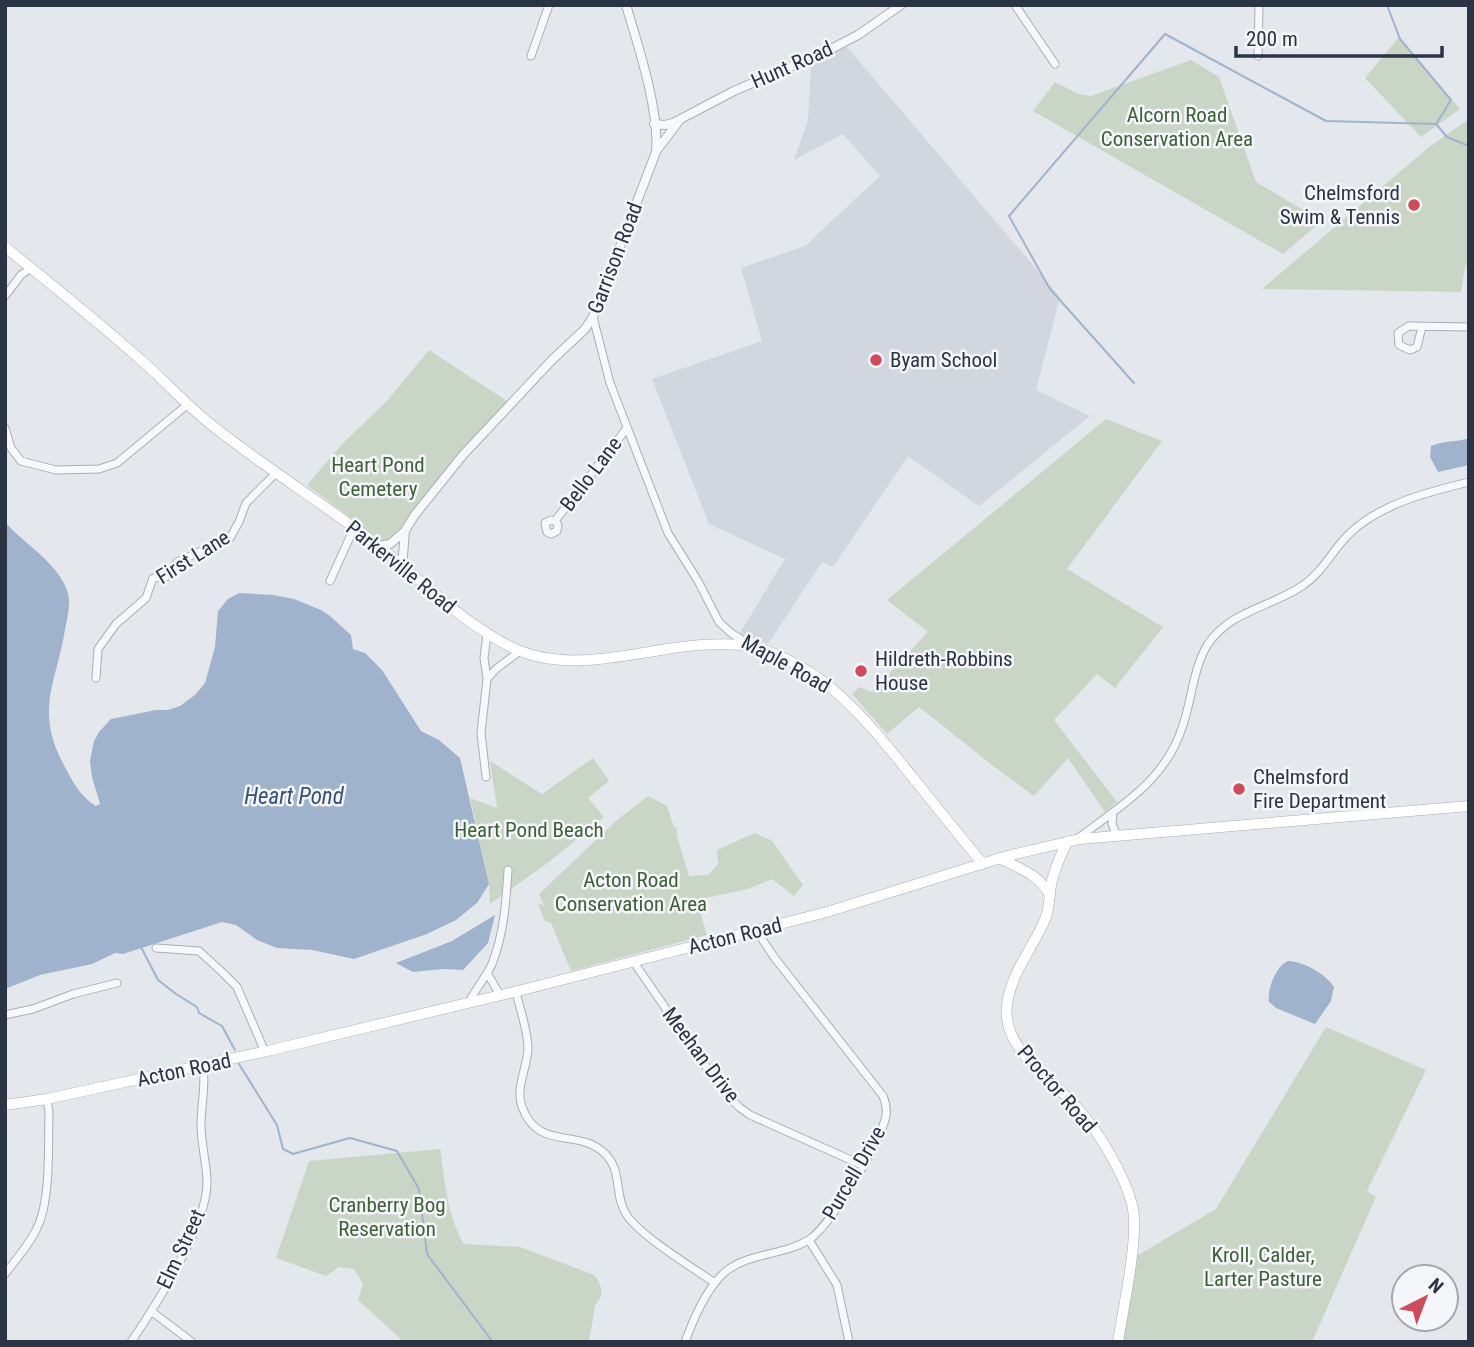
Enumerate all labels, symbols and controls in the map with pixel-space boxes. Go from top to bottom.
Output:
scale bar [1236,14,1442,58]
text: 200 m [1246,27,1298,51]
street label: Hunt Road [748,36,836,94]
park label: Alcorn Road Conservation Area [1101,103,1253,151]
place label: Chelmsford Swim & Tennis [1280,181,1400,229]
marker: Chelmsford Swim & Tennis [1406,197,1422,213]
street label: Garrison Road [583,199,647,317]
place label: Byam School [890,348,997,372]
marker: Byam School [868,352,884,368]
street label: Bello Lane [555,432,627,516]
park label: Heart Pond Cemetery [331,453,425,501]
street label: Parkerville Road [341,516,461,618]
street label: First Lane [152,525,234,589]
street label: Maple Road [737,630,835,698]
place label: Hildreth-Robbins House [875,647,1013,695]
marker: Hildreth-Robbins House [853,663,869,679]
place label: Chelmsford Fire Department [1253,765,1386,813]
marker: Chelmsford Fire Department [1231,781,1247,797]
water label: Heart Pond [244,783,345,810]
park label: Heart Pond Beach [454,818,604,842]
park label: Acton Road Conservation Area [555,868,707,916]
street label: Acton Road [686,913,784,959]
street label: Meehan Drive [658,1003,745,1107]
street label: Proctor Road [1013,1040,1101,1138]
street label: Acton Road [135,1048,233,1092]
street label: Purcell Drive [818,1122,890,1224]
park label: Cranberry Bog Reservation [328,1193,446,1241]
street label: Elm Street [152,1205,210,1293]
park label: Kroll, Calder, Larter Pasture [1204,1243,1322,1291]
north arrow [1390,1263,1460,1333]
text: N [1424,1273,1448,1298]

